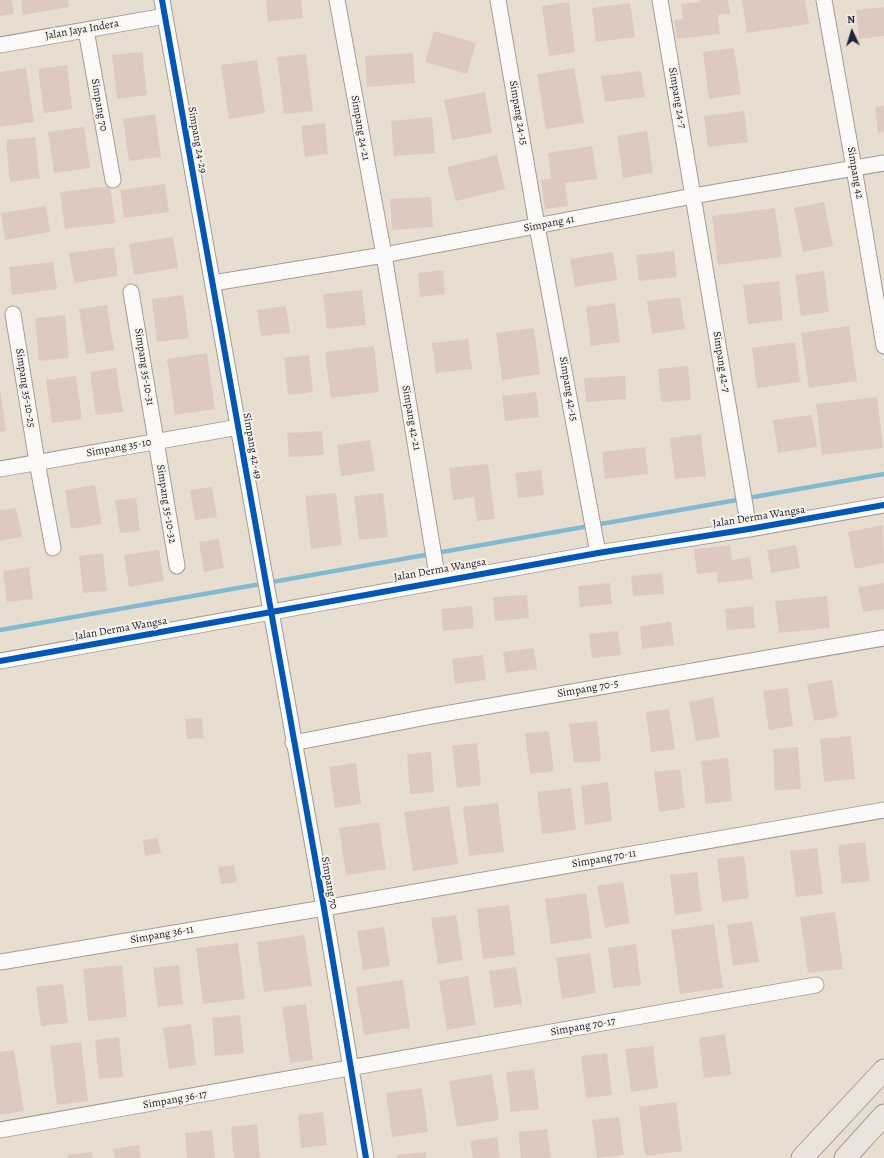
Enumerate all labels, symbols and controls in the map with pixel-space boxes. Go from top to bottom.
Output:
north arrow [832,12,872,52]
text: N [847,12,856,27]
street label: Jalan Jaya Indera [44,17,120,43]
street label: Simpang 24-7 [665,67,689,129]
street label: Simpang 70 [88,78,110,132]
street label: Simpang 24-15 [506,80,530,146]
street label: Simpang 24-21 [348,94,372,162]
street label: Simpang 24-29 [185,106,209,174]
street label: Simpang 42 [844,146,866,200]
street label: Simpang 41 [523,213,575,235]
street label: Simpang 35-10-31 [131,327,157,407]
street label: Simpang 42-7 [710,331,732,393]
street label: Simpang 35-10-25 [12,348,38,428]
street label: Simpang 42-15 [556,356,580,422]
street label: Simpang 42-21 [399,384,423,452]
street label: Simpang 42-49 [240,412,264,480]
street label: Simpang 35-10 [85,436,153,460]
street label: Simpang 35-10-32 [153,464,179,544]
street label: Jalan Derma Wangsa [712,503,806,531]
street label: Jalan Derma Wangsa [393,555,487,585]
street label: Jalan Derma Wangsa [74,614,168,644]
street label: Simpang 70-5 [556,677,620,701]
street label: Simpang 70-11 [571,847,637,871]
street label: Simpang 70 [318,856,340,910]
street label: Simpang 36-11 [129,923,195,947]
street label: Simpang 70-17 [550,1015,616,1039]
street label: Simpang 36-17 [142,1088,208,1112]

